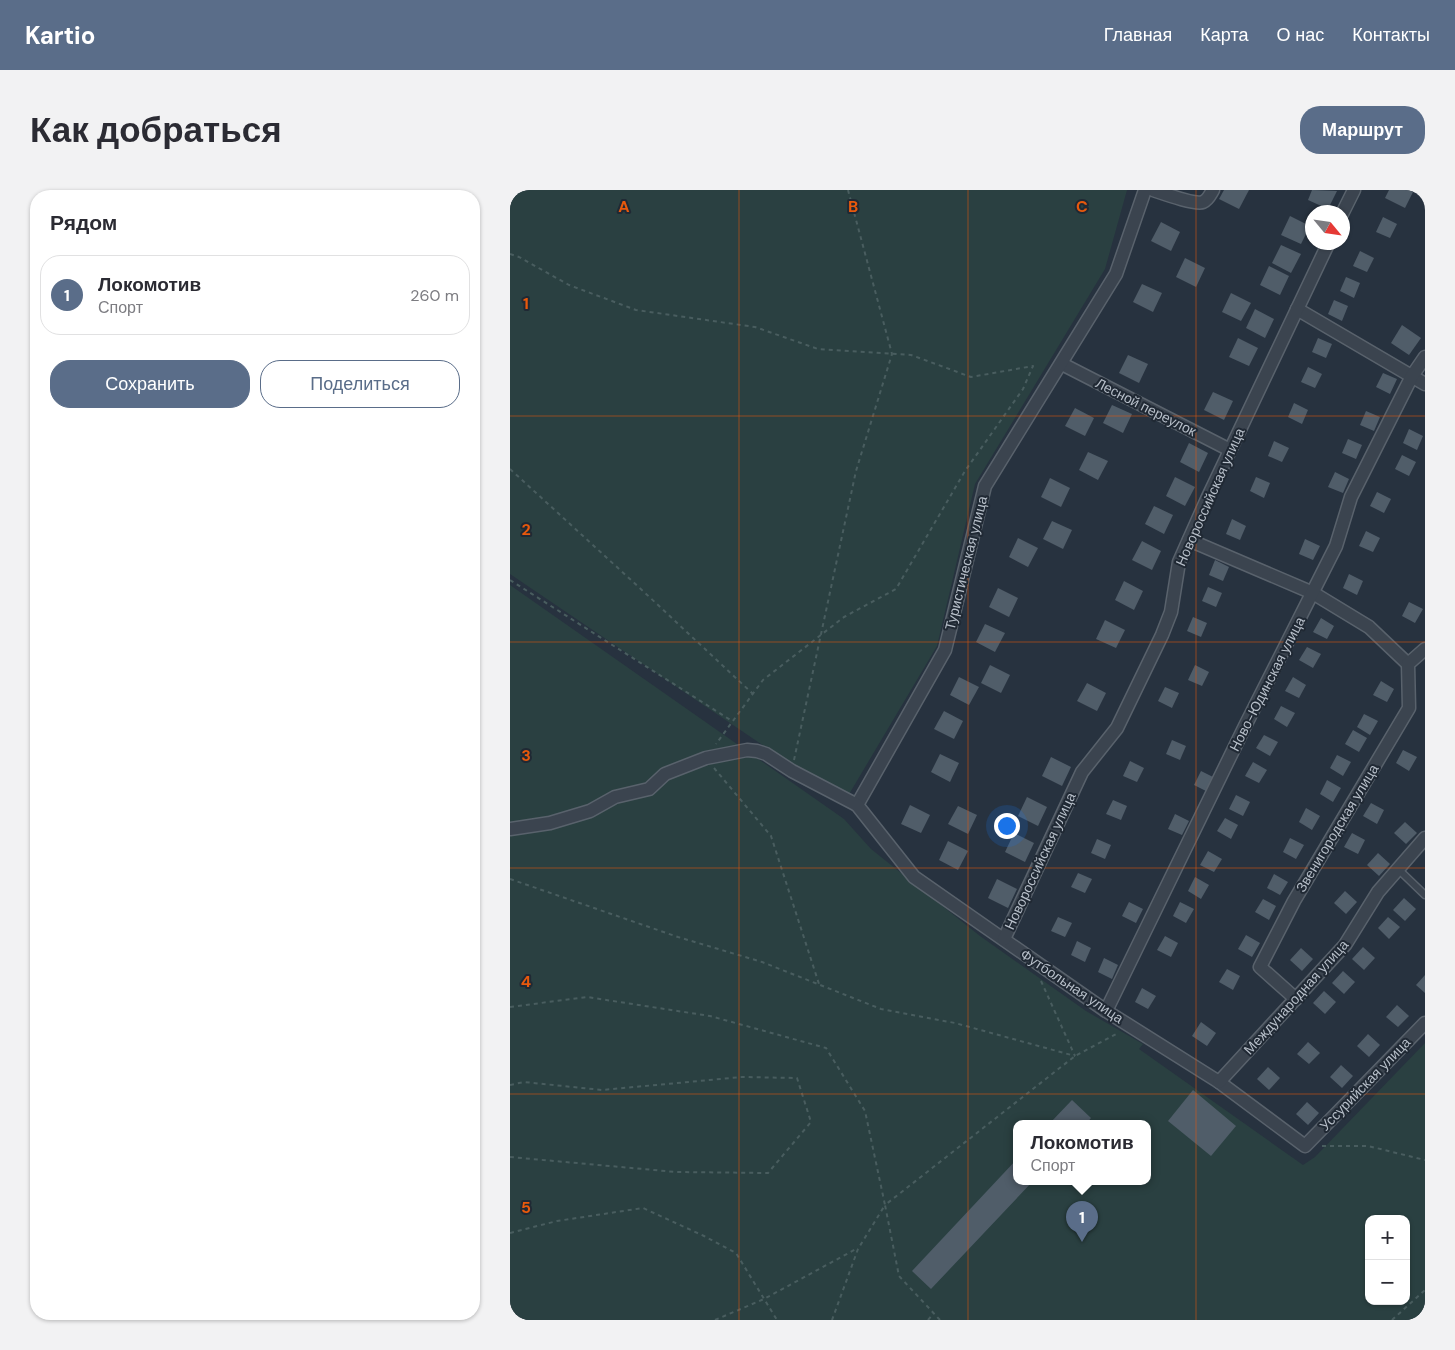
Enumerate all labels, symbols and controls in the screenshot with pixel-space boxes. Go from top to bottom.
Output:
text: Kartio [25,20,95,51]
text: Главная [1104,23,1172,47]
text: Карта [1200,23,1249,47]
text: О нас [1277,23,1324,47]
text: Контакты [1352,23,1430,47]
button: Маршрут [1300,106,1425,154]
text: Как добраться [30,107,282,153]
text: A [618,196,630,217]
text: B [848,196,858,217]
text: C [1076,196,1088,217]
north arrow [1305,205,1350,250]
text: Рядом [50,209,117,237]
text: Локомотив [98,272,201,297]
text: 1 [64,285,70,306]
text: 260 m [410,285,459,306]
text: 1 [523,293,529,314]
text: Спорт [98,297,143,318]
button: Сохранить [50,360,250,408]
button: Поделиться [260,360,460,408]
street label: Лесной переулок [1093,374,1200,441]
street label: Новороссийская улица [1171,425,1249,569]
street label: Туристическая улица [941,494,991,632]
text: 2 [521,519,531,540]
street label: Ново-Юдинская улица [1225,613,1309,754]
text: 3 [521,745,531,766]
street label: Звенигородская улица [1292,761,1382,895]
street label: Новороссийская улица [1000,789,1080,932]
your location [994,813,1020,839]
street label: Международная улица [1240,936,1352,1058]
street label: Футбольная улица [1017,945,1127,1027]
text: 4 [521,971,531,992]
street label: Уссурийская улица [1316,1033,1414,1135]
popup [1013,1120,1151,1185]
text: Локомотив [1030,1130,1134,1155]
text: Спорт [1030,1155,1075,1176]
text: 5 [521,1197,531,1218]
pin: 1 [1066,1201,1098,1242]
map controls [1365,1215,1410,1305]
button: + [1365,1215,1410,1260]
button: − [1365,1260,1410,1305]

